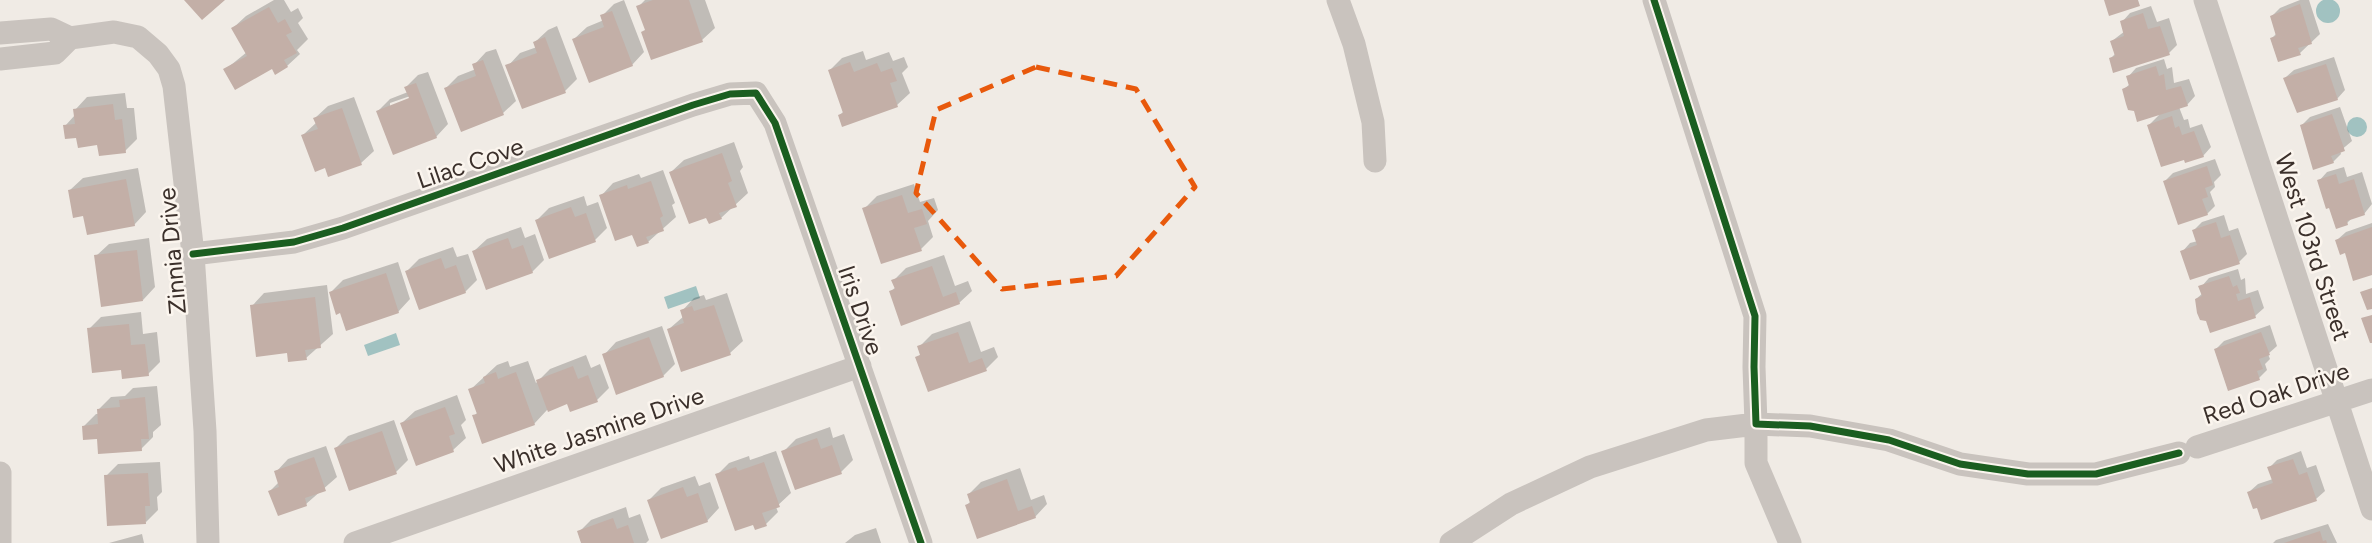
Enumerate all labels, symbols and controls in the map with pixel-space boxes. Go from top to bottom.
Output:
street label: Lilac Cove [413,131,527,195]
street label: West 103rd Street [2269,150,2357,344]
street label: Zinnia Drive [152,186,192,316]
street label: Iris Drive [832,261,890,359]
street label: Red Oak Drive [2199,356,2353,430]
street label: White Jasmine Drive [490,381,708,479]

